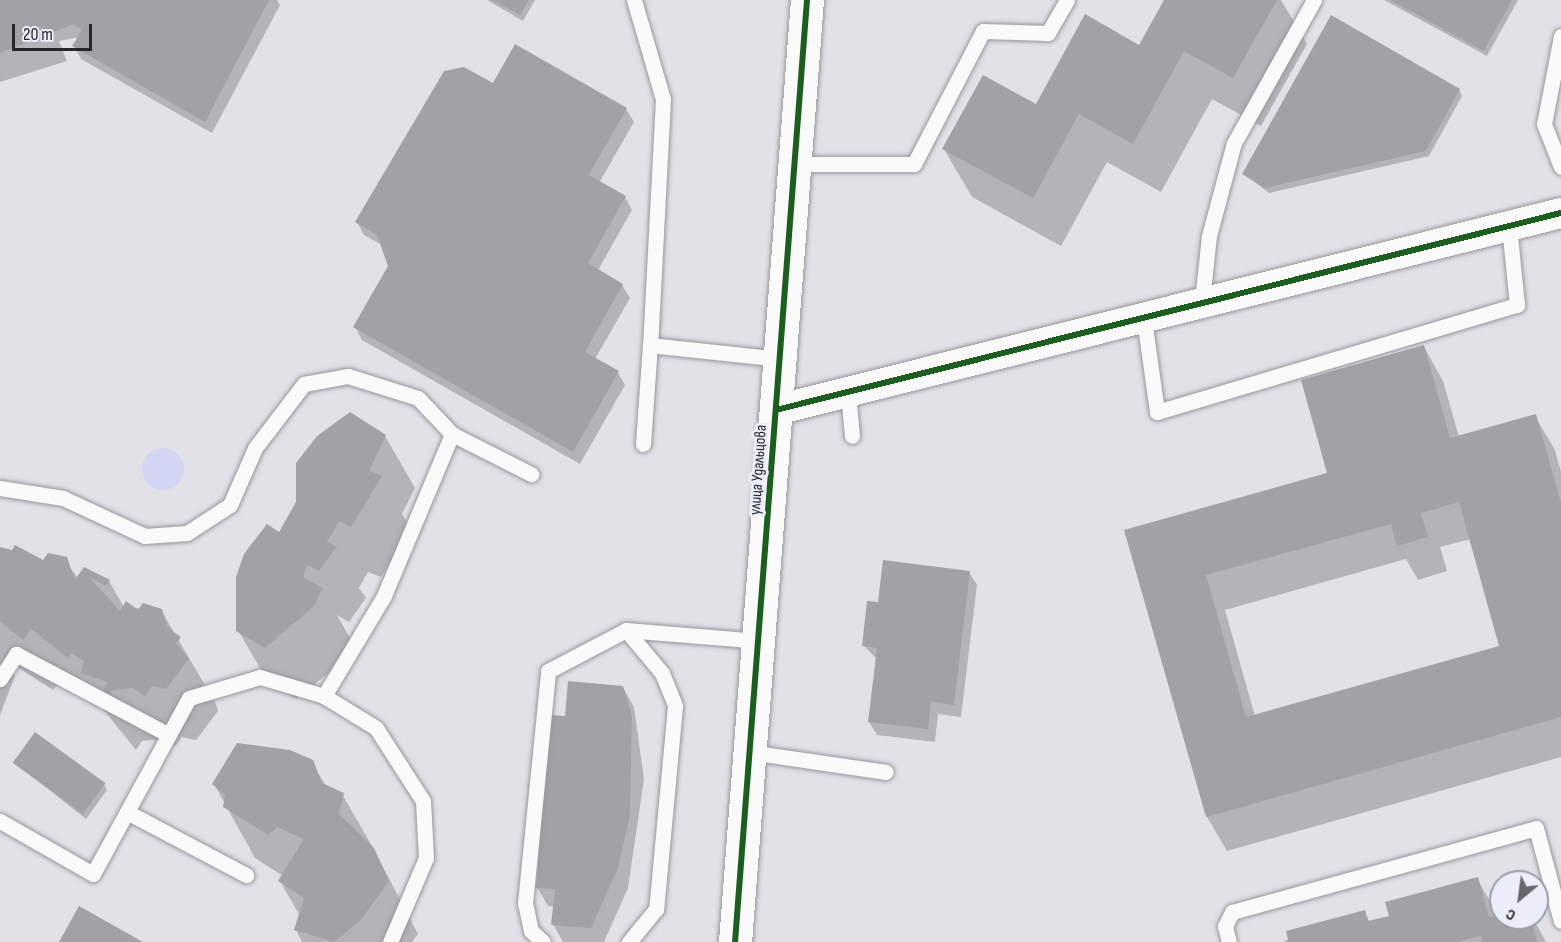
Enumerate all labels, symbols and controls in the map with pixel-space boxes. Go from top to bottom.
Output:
scale bar [15,12,94,50]
text: 20 m [23,24,53,45]
street label: улица Удальцова [746,424,772,516]
north arrow [1489,870,1549,930]
text: С [1503,904,1519,925]

